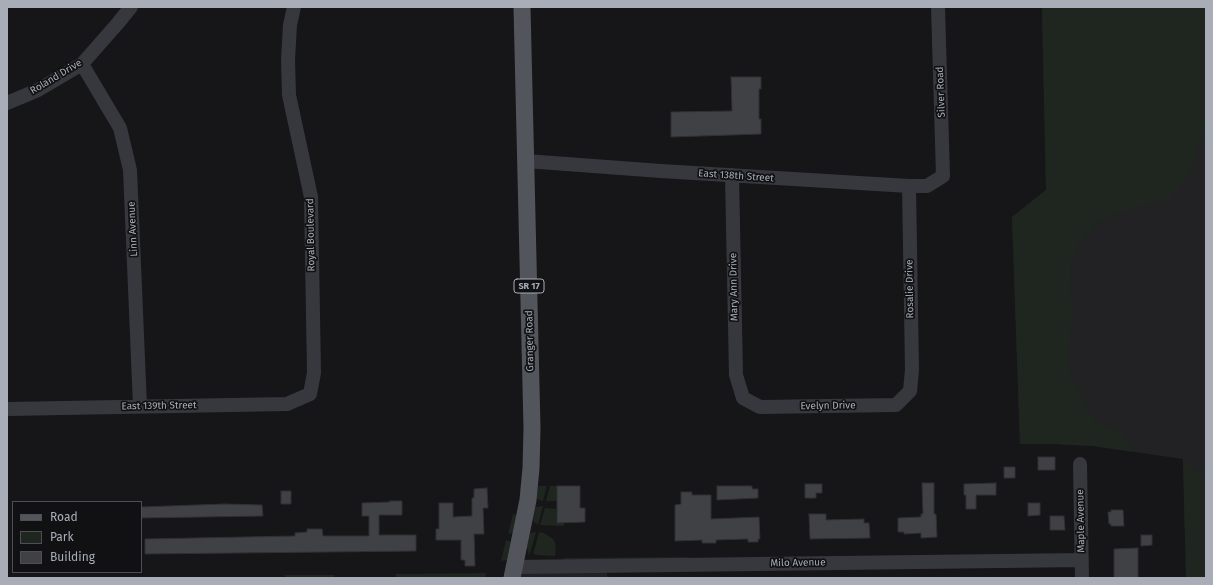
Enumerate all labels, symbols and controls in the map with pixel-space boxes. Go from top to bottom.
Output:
street label: Roland Drive [28,57,84,97]
street label: Silver Road [934,66,948,118]
street label: East 138th Street [698,167,774,185]
street label: Royal Boulevard [304,198,318,272]
street label: Linn Avenue [126,201,140,257]
street label: Mary Ann Drive [727,253,741,321]
street label: Rosalie Drive [903,259,917,319]
road number: SR 17 [514,279,544,293]
street label: Granger Road [523,310,537,372]
street label: East 139th Street [121,399,197,413]
street label: Evelyn Drive [800,400,856,412]
street label: Maple Avenue [1074,489,1088,553]
legend [12,501,142,573]
text: Road [50,510,78,524]
text: Park [50,530,74,544]
text: Building [50,550,95,564]
street label: Milo Avenue [770,557,826,569]

